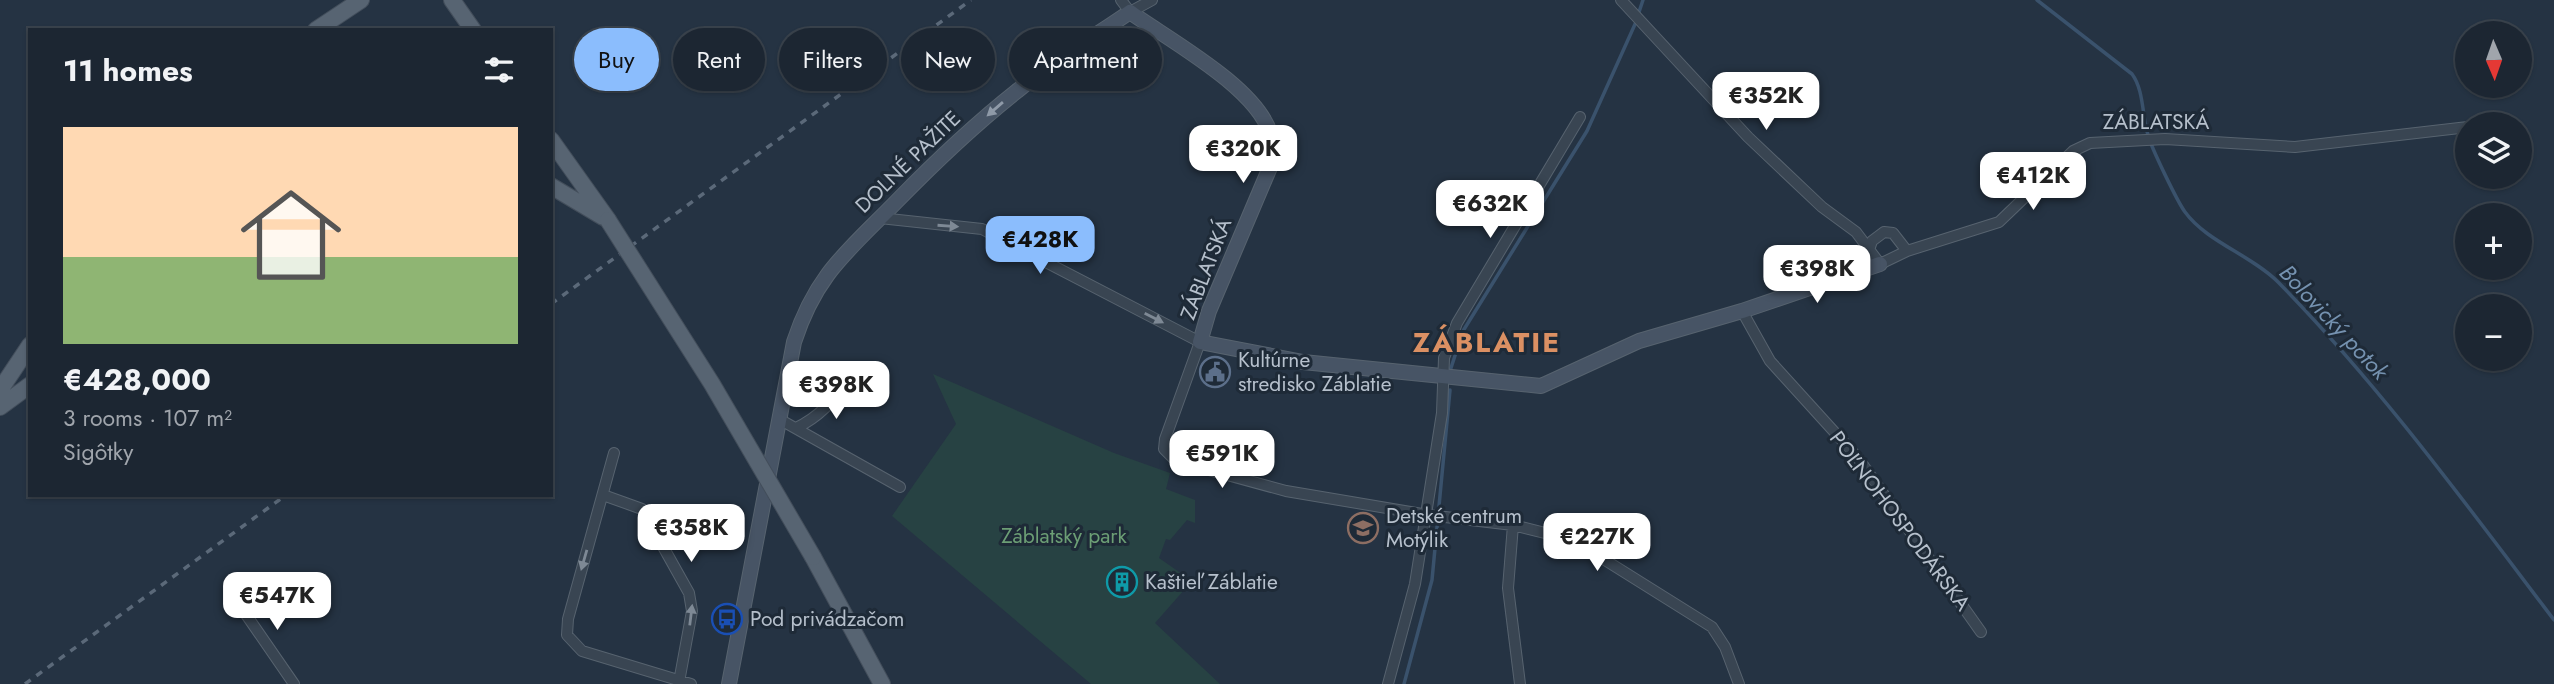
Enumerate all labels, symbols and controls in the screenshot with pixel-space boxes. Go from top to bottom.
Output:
north arrow [2455,21,2532,98]
map controls [2455,21,2532,371]
chip: Buy [574,28,659,91]
chip: Rent [673,28,765,91]
chip: Filters [779,28,887,91]
chip: New [901,28,995,91]
chip: Apartment [1009,28,1162,91]
text: 11 homes [63,49,193,92]
icon: filters [480,51,518,89]
pin: €352K [1717,72,1815,132]
text: €352K [1728,78,1804,112]
one-way arrow [987,101,1004,116]
street label: DOLNÉ PAŽITE [849,104,967,220]
street label: ZÁBLATSKÁ [2103,107,2209,137]
button: layers [2455,112,2532,189]
pin: €320K [1194,125,1292,185]
text: €320K [1205,131,1281,165]
pin: €412K [1984,152,2082,212]
text: €412K [1996,158,2070,192]
icon: home [228,172,354,298]
pin: €632K [1441,180,1539,240]
text: €632K [1452,186,1528,220]
button: + [2455,203,2532,280]
street label: ZÁBLATSKÁ [1173,214,1239,324]
pin: €428K [991,216,1089,276]
one-way arrow [937,221,959,232]
text: €428K [1002,222,1078,256]
pin: €398K [1768,246,1866,305]
text: €398K [1779,251,1855,285]
water label: Bolovický potok [2271,257,2397,388]
button: − [2455,294,2532,371]
one-way arrow [1144,313,1164,324]
district label: ZÁBLATIE [1413,322,1561,363]
place label: Kultúrne stredisko Záblatie [1238,345,1392,399]
public building icon: Kultúrne stredisko Záblatie [1198,355,1232,389]
text: €428,000 [63,358,211,401]
pin: €398K [787,362,885,421]
text: €398K [798,367,874,401]
text: 3 rooms · 107 m² [63,401,232,435]
street label: POĽNOHOSPODÁRSKA [1822,425,1978,617]
pin: €591K [1173,430,1271,490]
text: Sigôtky [63,435,133,469]
text: €591K [1185,436,1259,470]
place label: Detské centrum Motýlik [1386,501,1522,555]
pin: €358K [642,504,740,564]
text: €358K [654,510,728,544]
school or university icon: Detské centrum Motýlik [1346,511,1380,545]
pin: €227K [1548,514,1646,573]
text: €227K [1559,519,1635,553]
park label: Záblatský park [1001,521,1128,551]
one-way arrow [579,550,589,571]
building icon: Kaštieľ Záblatie [1105,565,1139,599]
place label: Kaštieľ Záblatie [1145,567,1278,597]
pin: €547K [228,572,326,632]
text: €547K [239,578,315,612]
bus stop icon: Pod privádzačom [710,602,744,636]
one-way arrow [685,604,696,626]
place label: Pod privádzačom [750,604,904,634]

